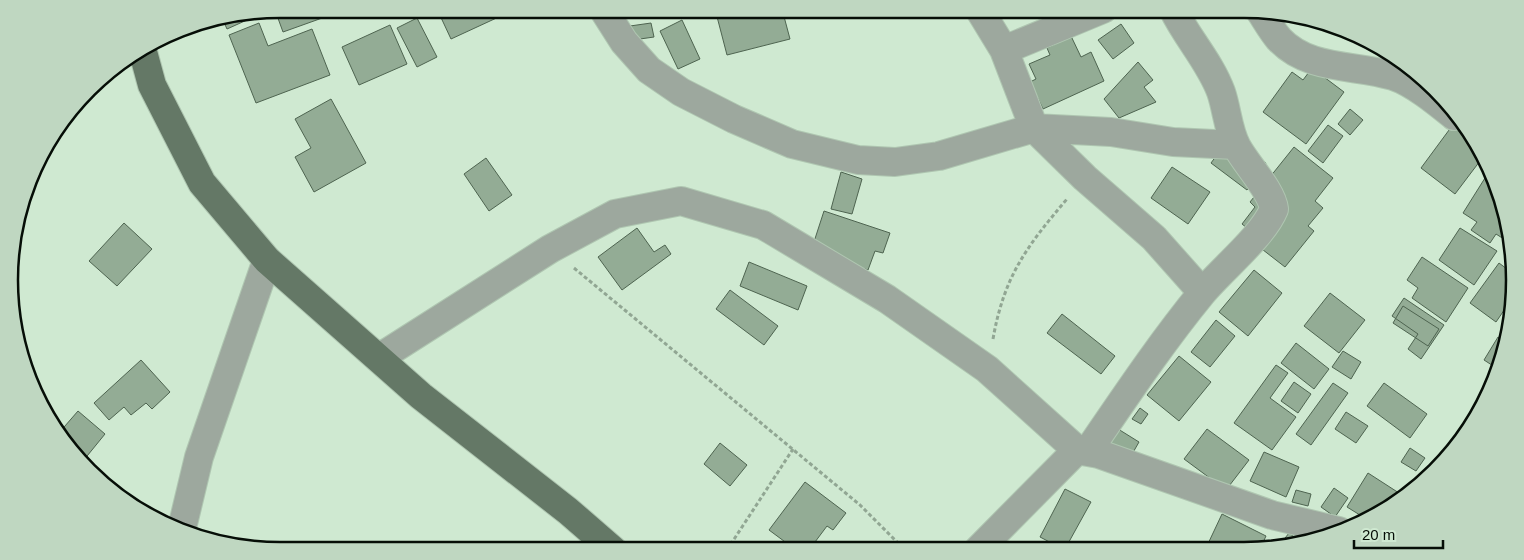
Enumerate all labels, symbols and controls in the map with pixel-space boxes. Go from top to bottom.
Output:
scale bar [1354,518,1443,550]
text: 20 m [1362,526,1395,543]

